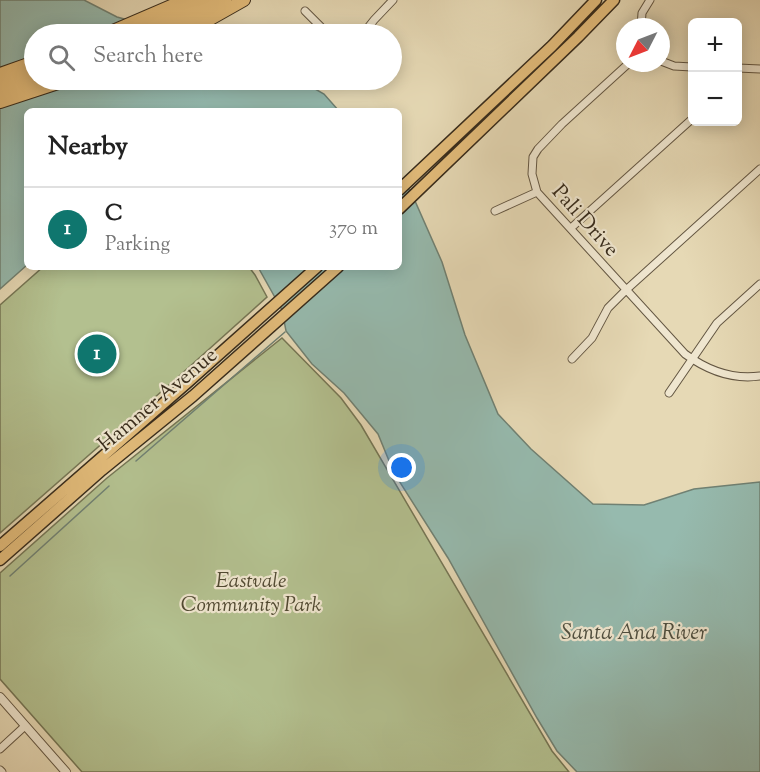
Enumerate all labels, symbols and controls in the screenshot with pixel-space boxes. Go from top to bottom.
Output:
north arrow [616,18,670,72]
map controls [688,18,742,126]
button: + [688,18,742,72]
search box [24,24,402,90]
icon: search [45,41,78,74]
text: Search here [93,41,203,73]
button: − [688,72,742,126]
text: Nearby [48,129,128,166]
street label: Pali Drive [544,179,625,264]
text: C [105,199,123,231]
text: 1 [64,215,71,244]
text: 370 m [329,215,378,244]
text: Parking [105,231,170,260]
pin: 1 [78,332,116,376]
street label: Hamner Avenue [92,341,225,460]
your location [387,453,416,482]
park label: Eastvale Community Park [181,567,322,621]
water label: Santa Ana River [561,618,707,650]

